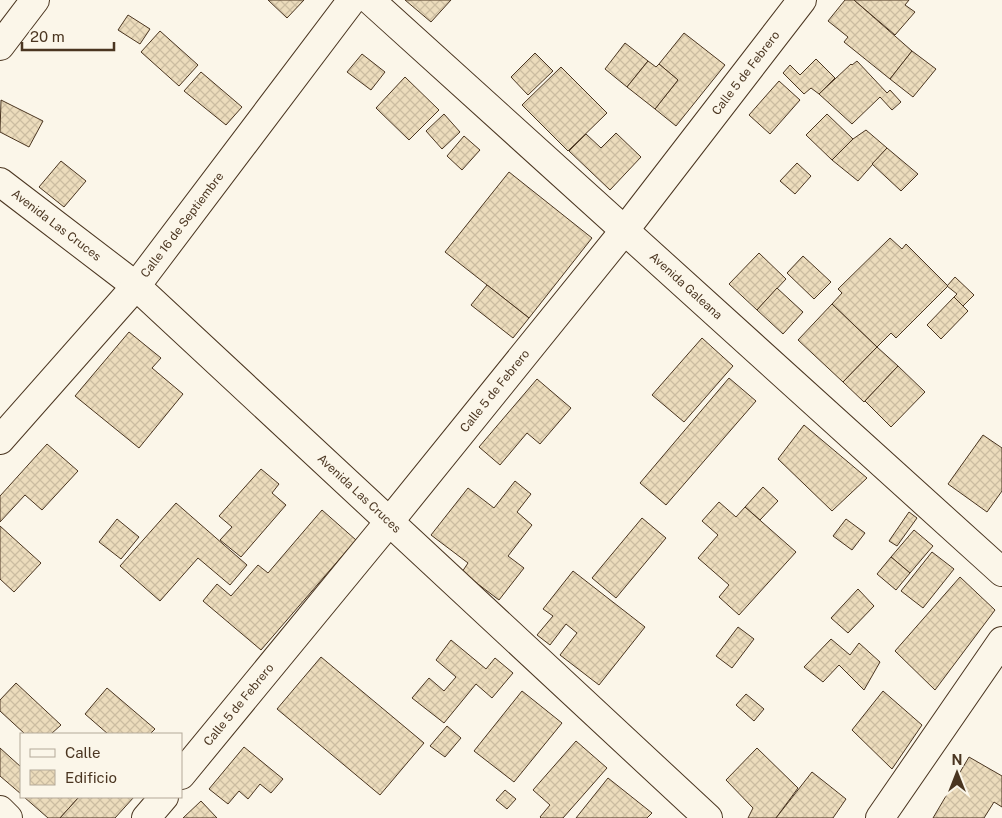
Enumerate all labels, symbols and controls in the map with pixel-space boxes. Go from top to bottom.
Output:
scale bar [22,20,115,52]
text: 20 m [30,28,65,45]
street label: Calle 5 de Febrero [709,28,783,118]
street label: Calle 16 de Septiembre [138,169,227,280]
street label: Avenida Las Cruces [9,187,104,264]
street label: Avenida Galeana [647,249,725,322]
street label: Calle 5 de Febrero [457,347,533,435]
street label: Avenida Las Cruces [315,451,404,536]
street label: Calle 5 de Febrero [201,661,277,749]
legend [20,733,182,798]
text: Calle [65,744,101,761]
north arrow [932,748,982,798]
text: N [952,752,962,768]
text: Edificio [65,769,117,786]

